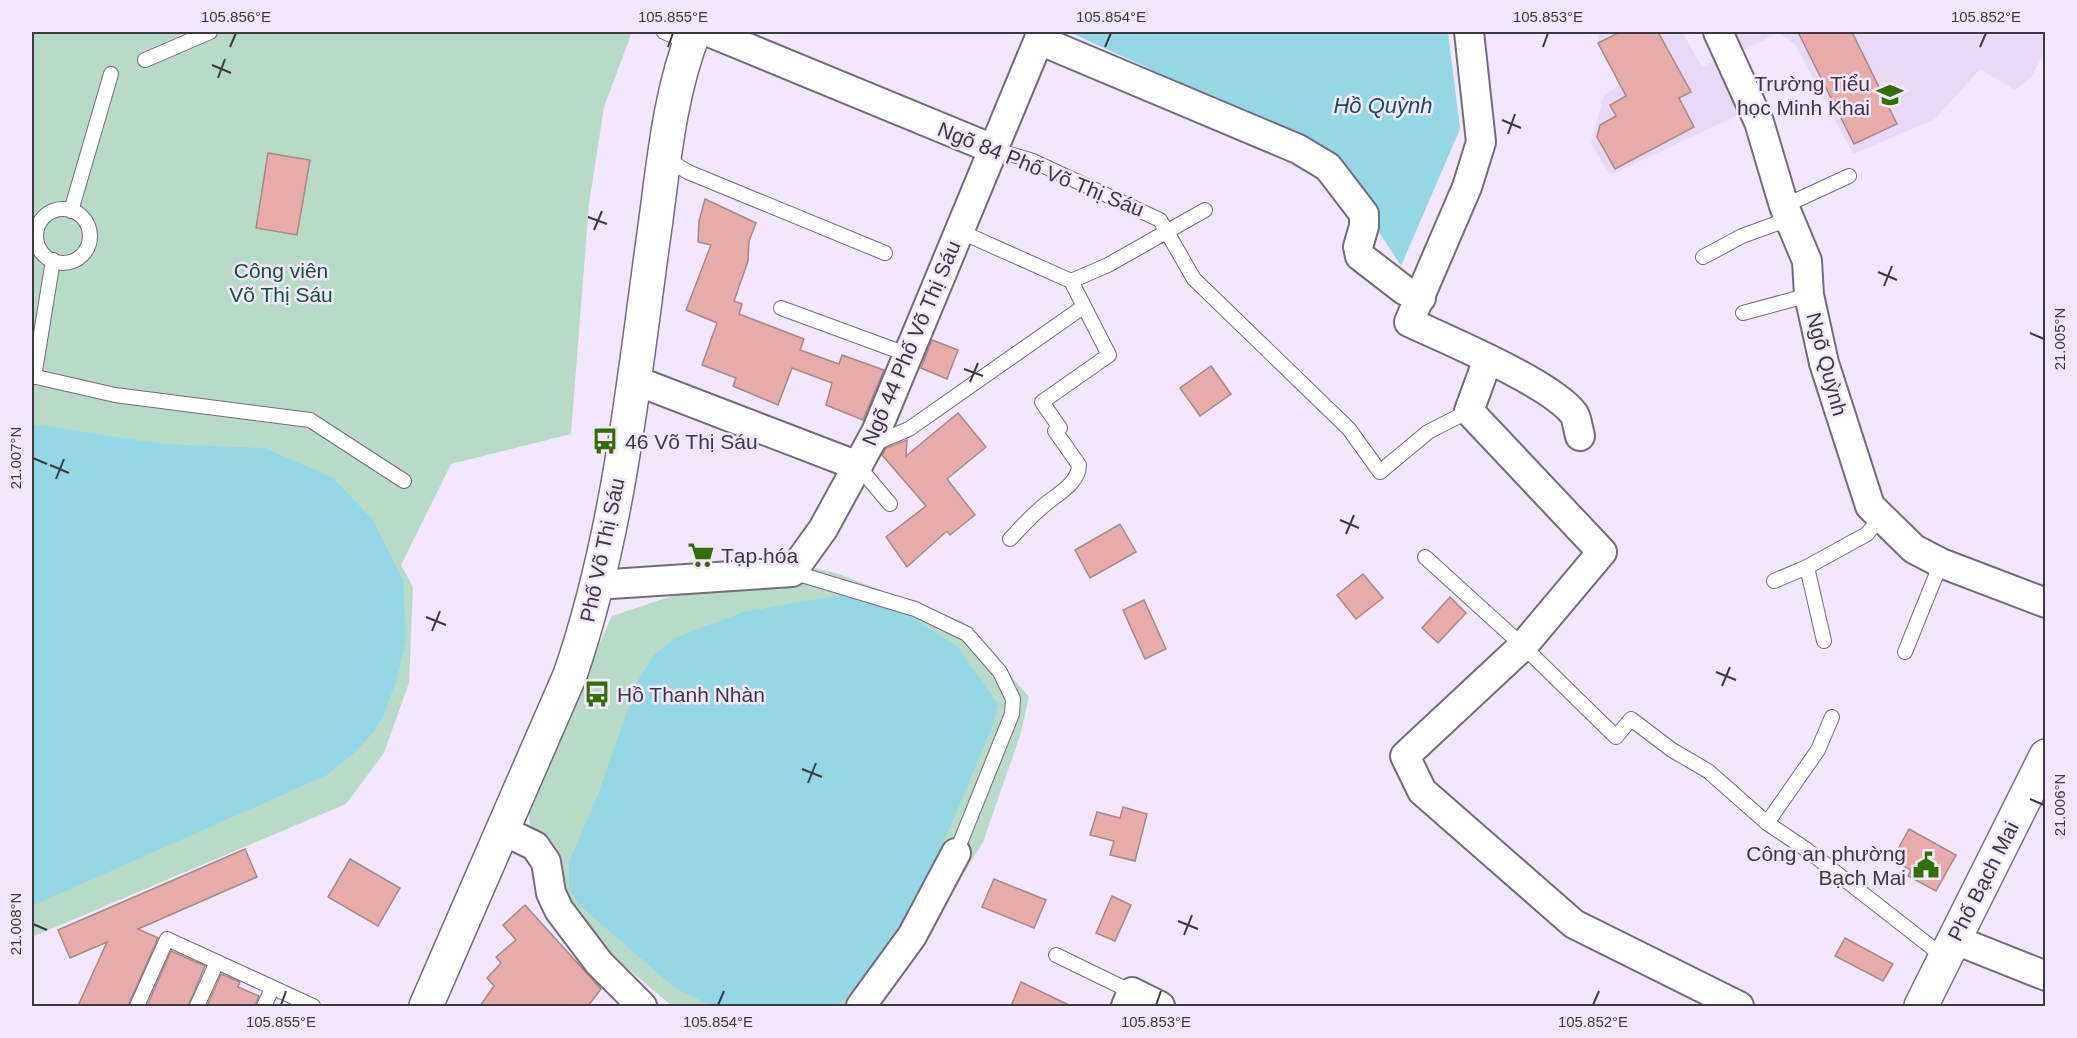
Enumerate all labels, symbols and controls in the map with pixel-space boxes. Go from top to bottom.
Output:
text: 105.856°E [201,8,271,25]
text: 105.855°E [638,8,708,25]
text: 105.854°E [1076,8,1146,25]
text: 105.853°E [1513,8,1583,25]
text: 105.852°E [1951,8,2021,25]
place label: Trường Tiểu học Minh Khai [1737,72,1870,119]
school or university icon: Trường Tiểu học Minh Khai [1875,80,1905,110]
water label: Hồ Quỳnh [1333,93,1433,118]
street label: Ngõ 84 Phố Võ Thị Sáu [935,117,1147,221]
street label: Ngõ 44 Phố Võ Thị Sáu [857,237,965,449]
park label: Công viên Võ Thị Sáu [229,259,333,306]
text: 21.005°N [2051,308,2068,370]
street label: Ngõ Quỳnh [1802,310,1852,418]
bus stop icon: 46 Võ Thị Sáu [590,426,620,456]
text: 21.007°N [7,427,24,489]
place label: 46 Võ Thị Sáu [625,430,758,453]
street label: Phố Võ Thị Sáu [575,476,629,624]
supermarket icon: Tạp hóa [686,540,716,570]
place label: Tạp hóa [721,544,798,567]
bus stop icon: Hồ Thanh Nhàn [582,679,612,709]
place label: Hồ Thanh Nhàn [617,683,765,706]
text: 21.006°N [2051,774,2068,836]
street label: Phố Bạch Mai [1943,818,2023,944]
place label: Công an phường Bạch Mai [1746,842,1906,889]
public building icon: Công an phường Bạch Mai [1911,850,1941,880]
text: 21.008°N [7,893,24,955]
text: 105.855°E [246,1013,316,1030]
text: 105.854°E [683,1013,753,1030]
text: 105.853°E [1121,1013,1191,1030]
text: 105.852°E [1558,1013,1628,1030]

